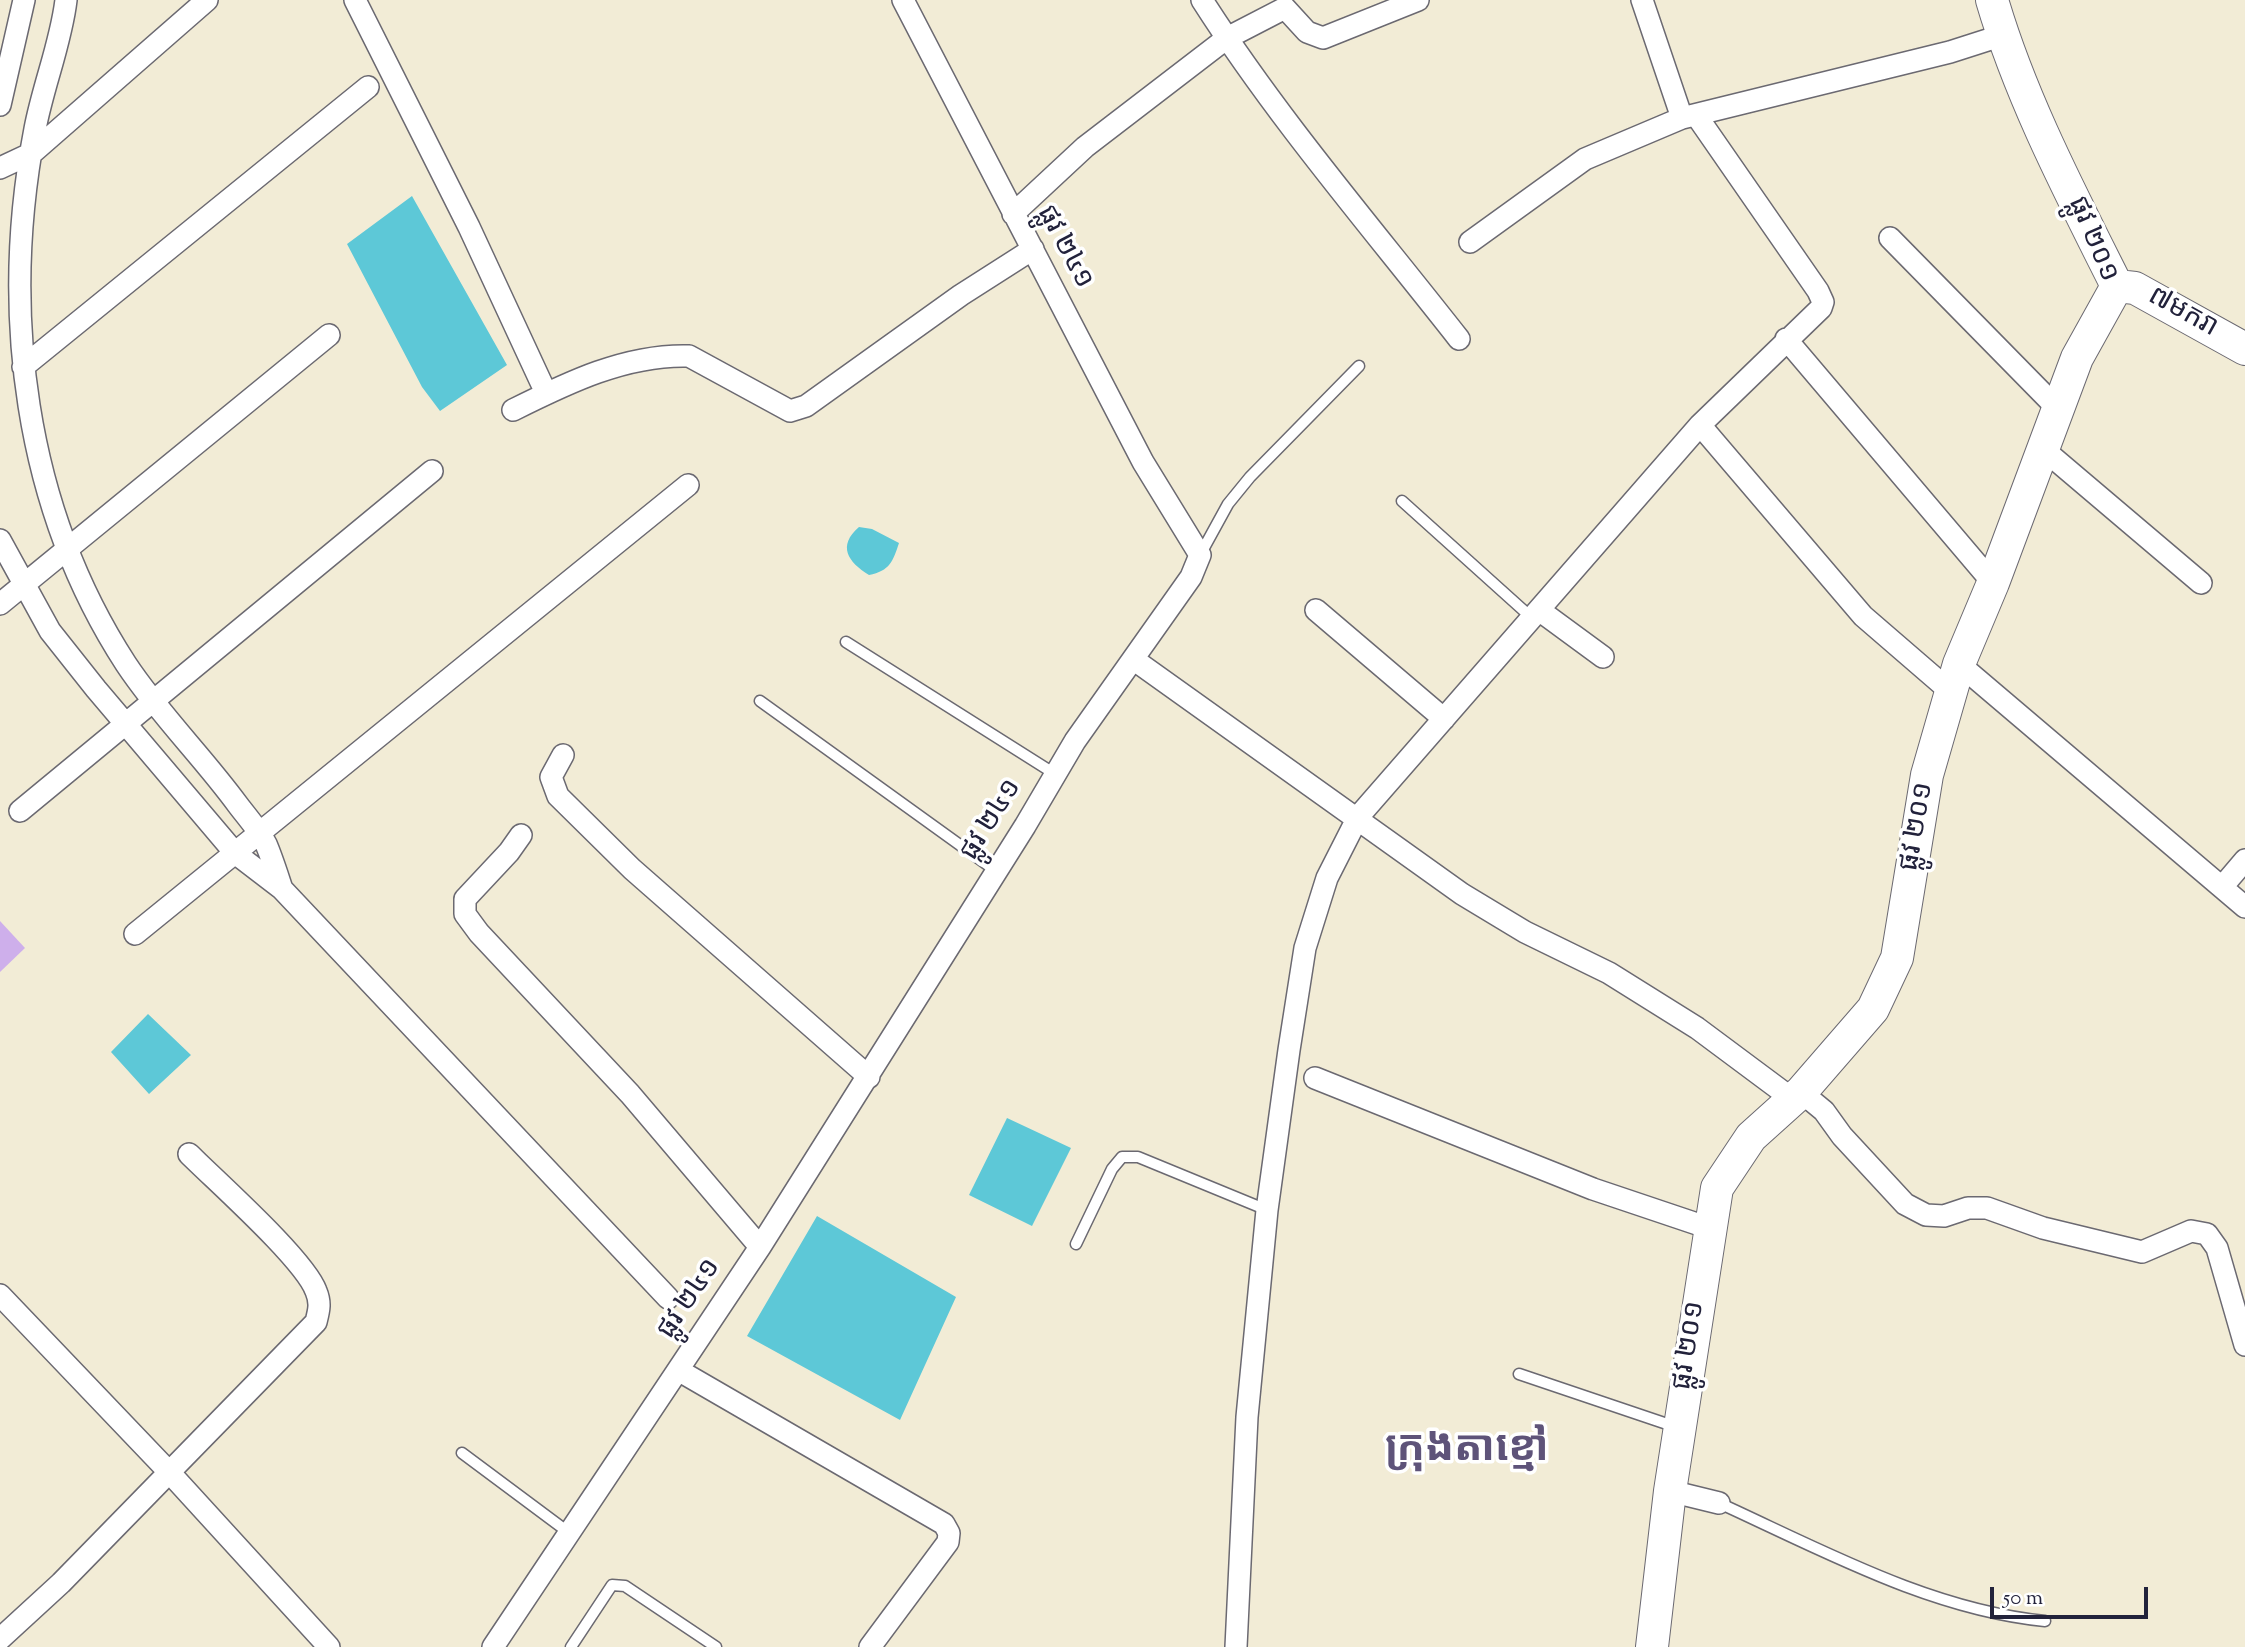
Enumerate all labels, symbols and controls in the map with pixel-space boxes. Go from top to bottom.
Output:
street label: ផ្លូវ ២០១ [2058,192,2124,288]
street label: ផ្លូវ ២៤១ [1027,201,1099,295]
street label: ៧មករា [2141,281,2223,347]
street label: ផ្លូវ ២៤១ [955,774,1031,868]
street label: ផ្លូវ ២០១ [1895,780,1943,874]
street label: ផ្លូវ ២៤១ [652,1254,730,1346]
street label: ផ្លូវ ២០១ [1667,1299,1715,1393]
district label: ក្រុងតាខ្មៅ [1385,1428,1549,1478]
scale bar [1993,1574,2150,1618]
text: 50 m [2003,1584,2043,1614]

